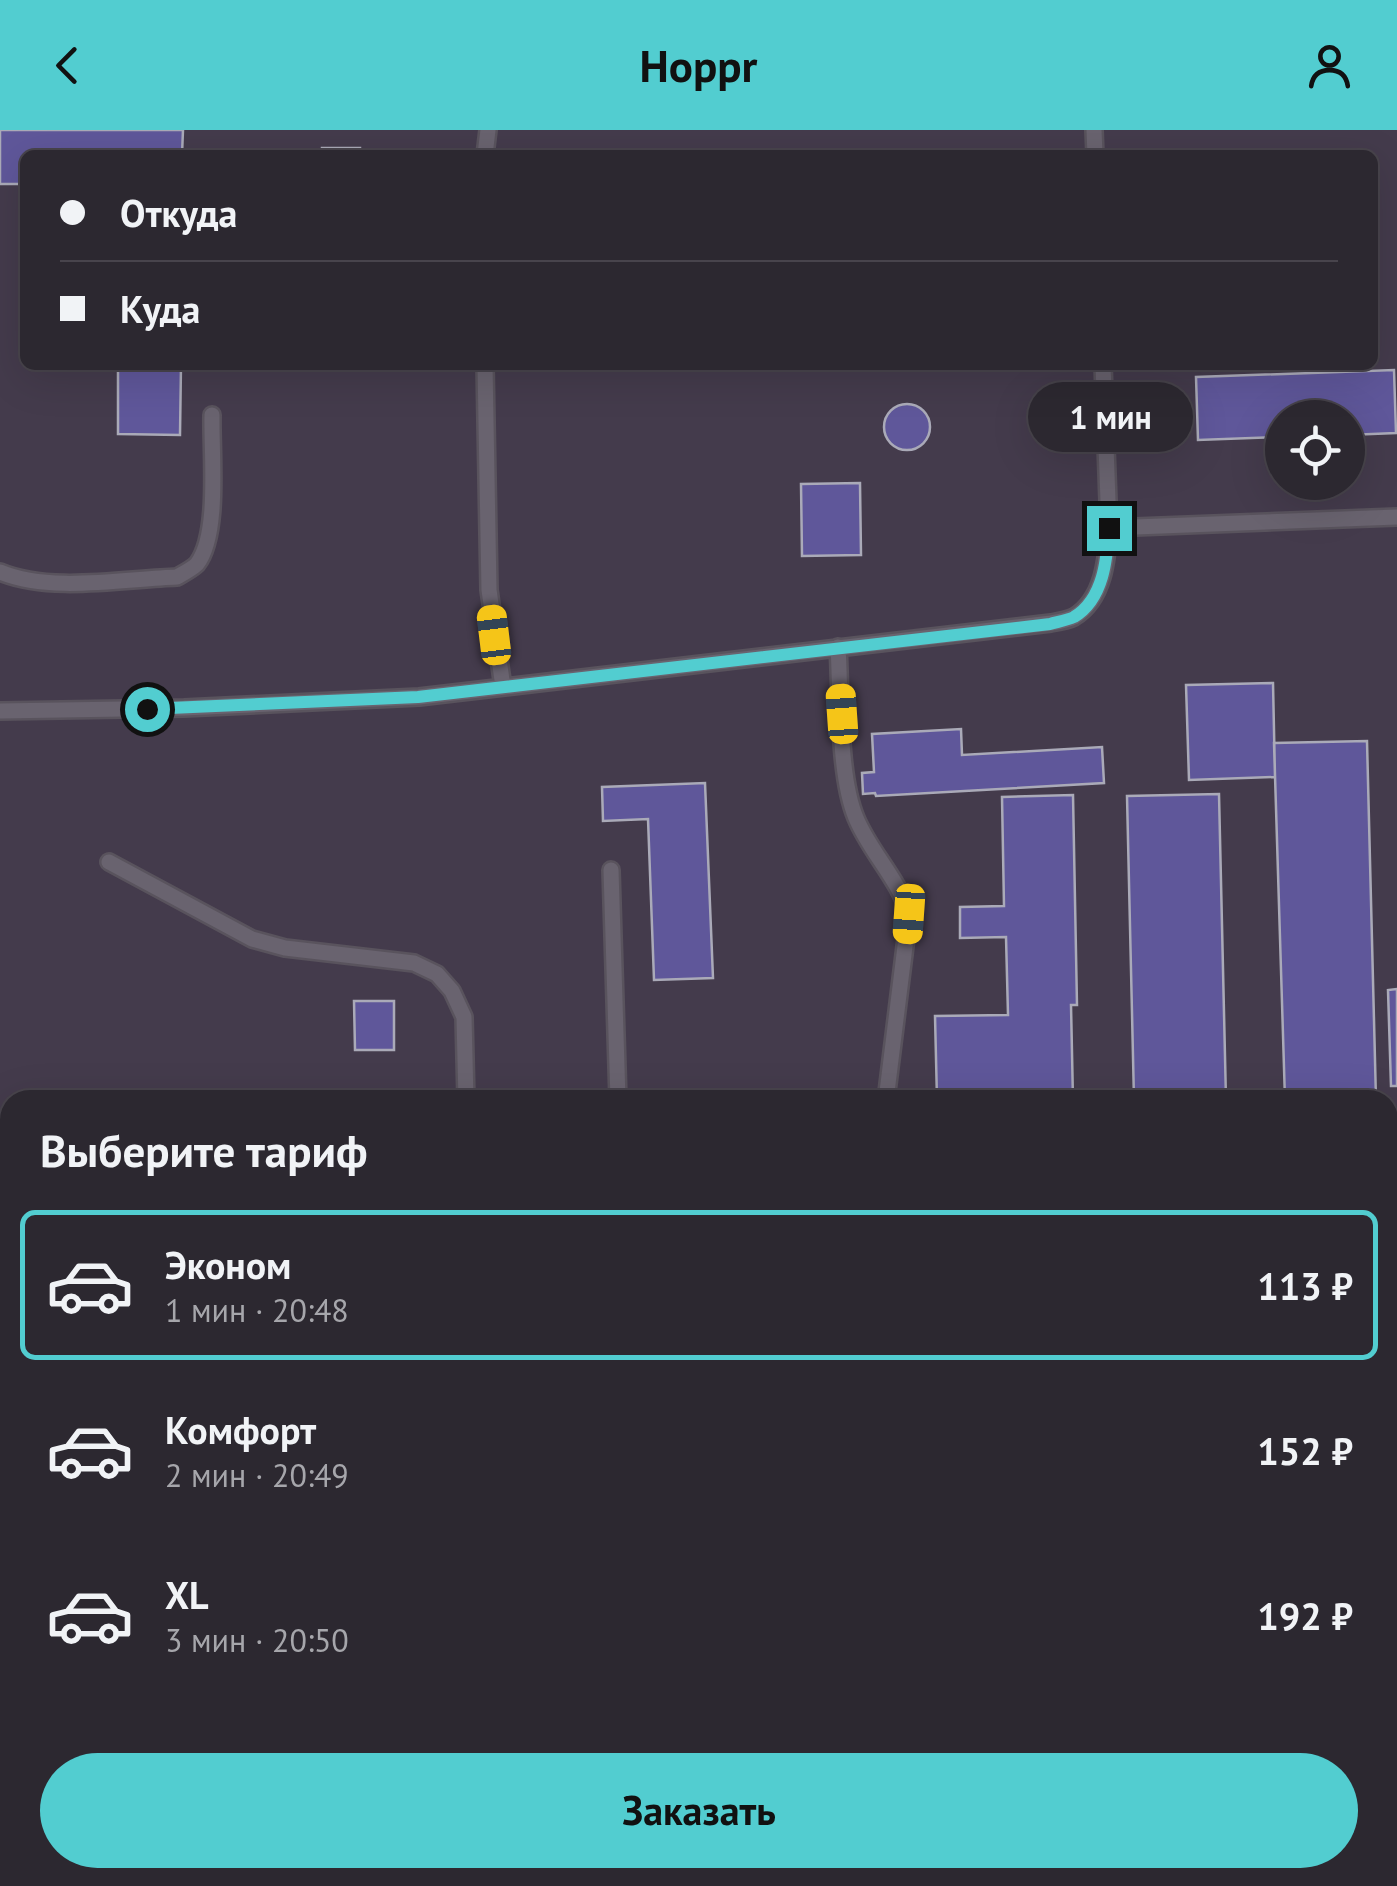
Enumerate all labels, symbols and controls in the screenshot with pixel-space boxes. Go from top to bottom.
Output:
text: Hoppr [640,36,757,94]
icon: back [40,38,95,93]
icon: person [1302,38,1357,93]
text: Откуда [120,188,237,237]
text: Куда [120,284,200,333]
callout: 1 мин [1026,383,1192,453]
text: 1 мин [1069,396,1152,438]
map controls [1265,400,1365,500]
button: locate [1265,400,1365,500]
route end [1087,506,1132,551]
car [475,603,513,667]
car [825,683,859,745]
route start [125,687,170,732]
car [892,883,926,945]
text: Выберите тариф [40,1121,367,1179]
icon: car [45,1240,135,1330]
text: Эконом [165,1240,291,1289]
text: 113 ₽ [1257,1261,1353,1310]
text: 1 мин · 20:48 [165,1289,349,1331]
icon: car [45,1405,135,1495]
text: Комфорт [165,1405,316,1454]
text: 152 ₽ [1257,1426,1353,1475]
text: 2 мин · 20:49 [165,1454,349,1496]
icon: car [45,1570,135,1660]
text: XL [165,1570,209,1619]
text: 192 ₽ [1257,1591,1353,1640]
text: 3 мин · 20:50 [165,1619,349,1661]
button: Заказать [40,1753,1358,1868]

